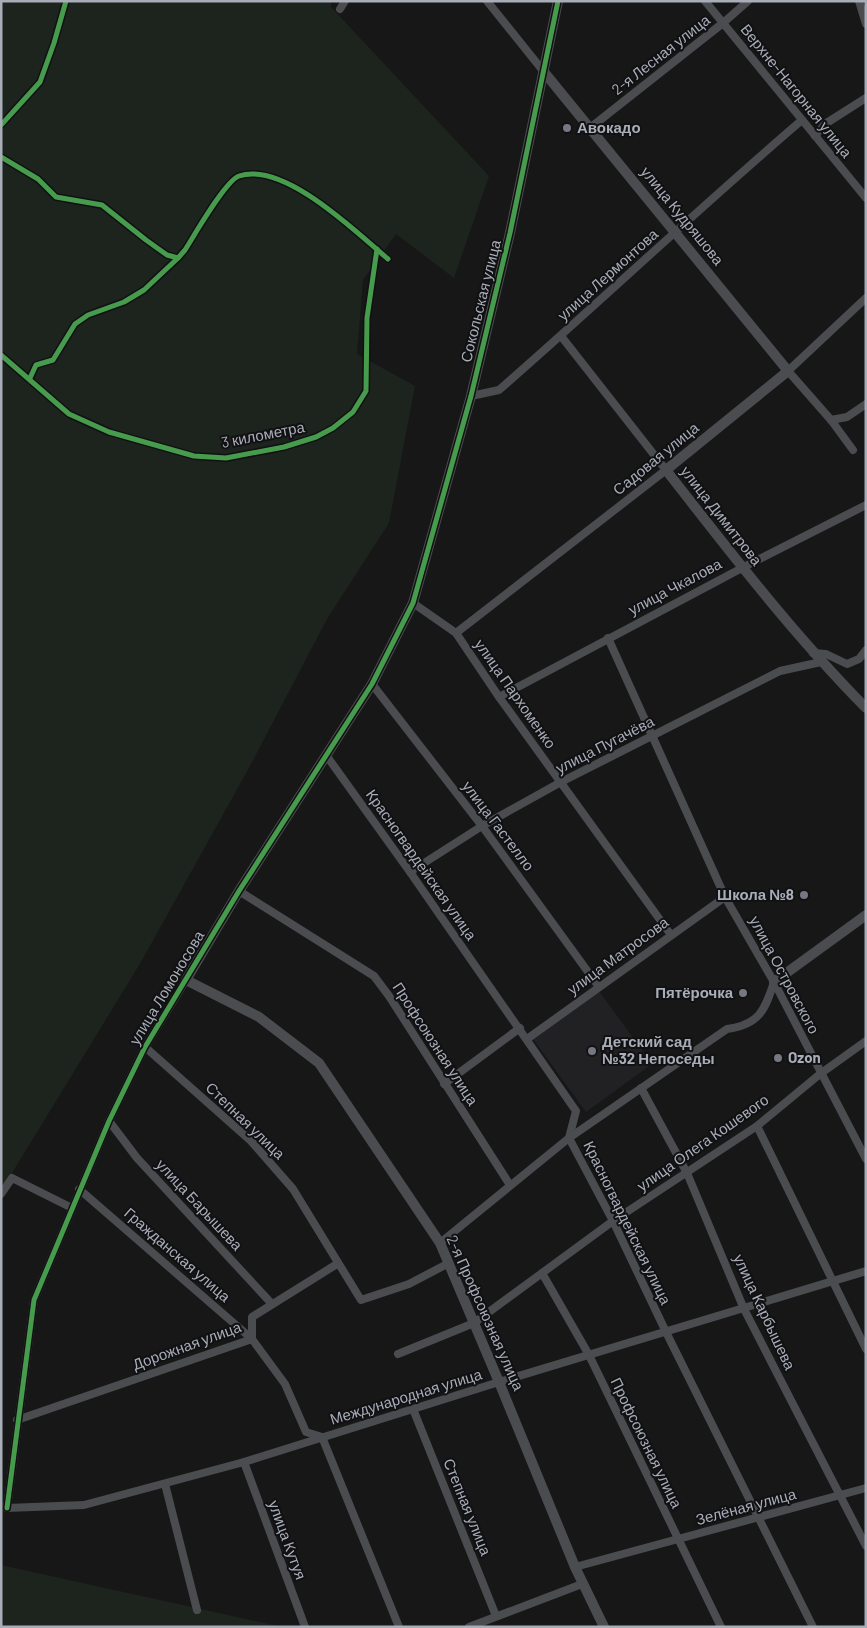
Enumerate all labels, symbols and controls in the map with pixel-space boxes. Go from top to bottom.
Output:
street label: 2-я Лесная улица [608,10,714,98]
street label: Верхне-Нагорная улица [737,20,857,161]
place label: Авокадо [577,118,641,136]
marker: Авокадо [561,122,573,134]
street label: улица Кудряшова [638,162,728,269]
street label: улица Лермонтова [553,224,662,324]
street label: Сокольская улица [456,237,504,364]
street label: 3 километра [220,417,307,451]
street label: Садовая улица [609,418,702,498]
street label: улица Димитрова [677,462,767,569]
street label: улица Чкалова [625,554,725,618]
street label: улица Пархоменко [471,635,560,752]
street label: улица Пугачёва [552,711,657,777]
street label: улица Гастелло [459,777,538,874]
street label: Красногвардейская улица [363,786,481,944]
place label: Школа №8 [717,885,794,903]
marker: Школа №8 [798,889,810,901]
street label: улица Матросова [563,912,672,998]
street label: улица Островского [746,913,824,1037]
street label: улица Ломоносова [125,927,208,1048]
street label: Профсоюзная улица [389,979,483,1109]
place label: Пятёрочка [655,983,734,1001]
marker: Пятёрочка [737,987,749,999]
place label: Детский сад №32 Непоседы [602,1032,714,1067]
marker: Детский сад №32 Непоседы [586,1045,598,1057]
place label: Ozon [788,1048,821,1066]
marker: Ozon [772,1052,784,1064]
street label: Степная улица [202,1078,289,1163]
street label: улица Олега Кошевого [633,1090,772,1194]
street label: Красногвардейская улица [580,1138,676,1308]
street label: улица Барышева [153,1155,247,1254]
street label: Гражданская улица [121,1203,235,1306]
street label: 2-я Профсоюзная улица [444,1232,529,1394]
street label: улица Карбышева [730,1251,800,1373]
street label: Дорожная улица [130,1317,244,1373]
street label: Международная улица [328,1364,484,1428]
street label: Профсоюзная улица [607,1374,687,1511]
street label: Степная улица [440,1456,496,1558]
street label: Зелёная улица [694,1484,798,1528]
street label: улица Кутуя [265,1498,311,1582]

